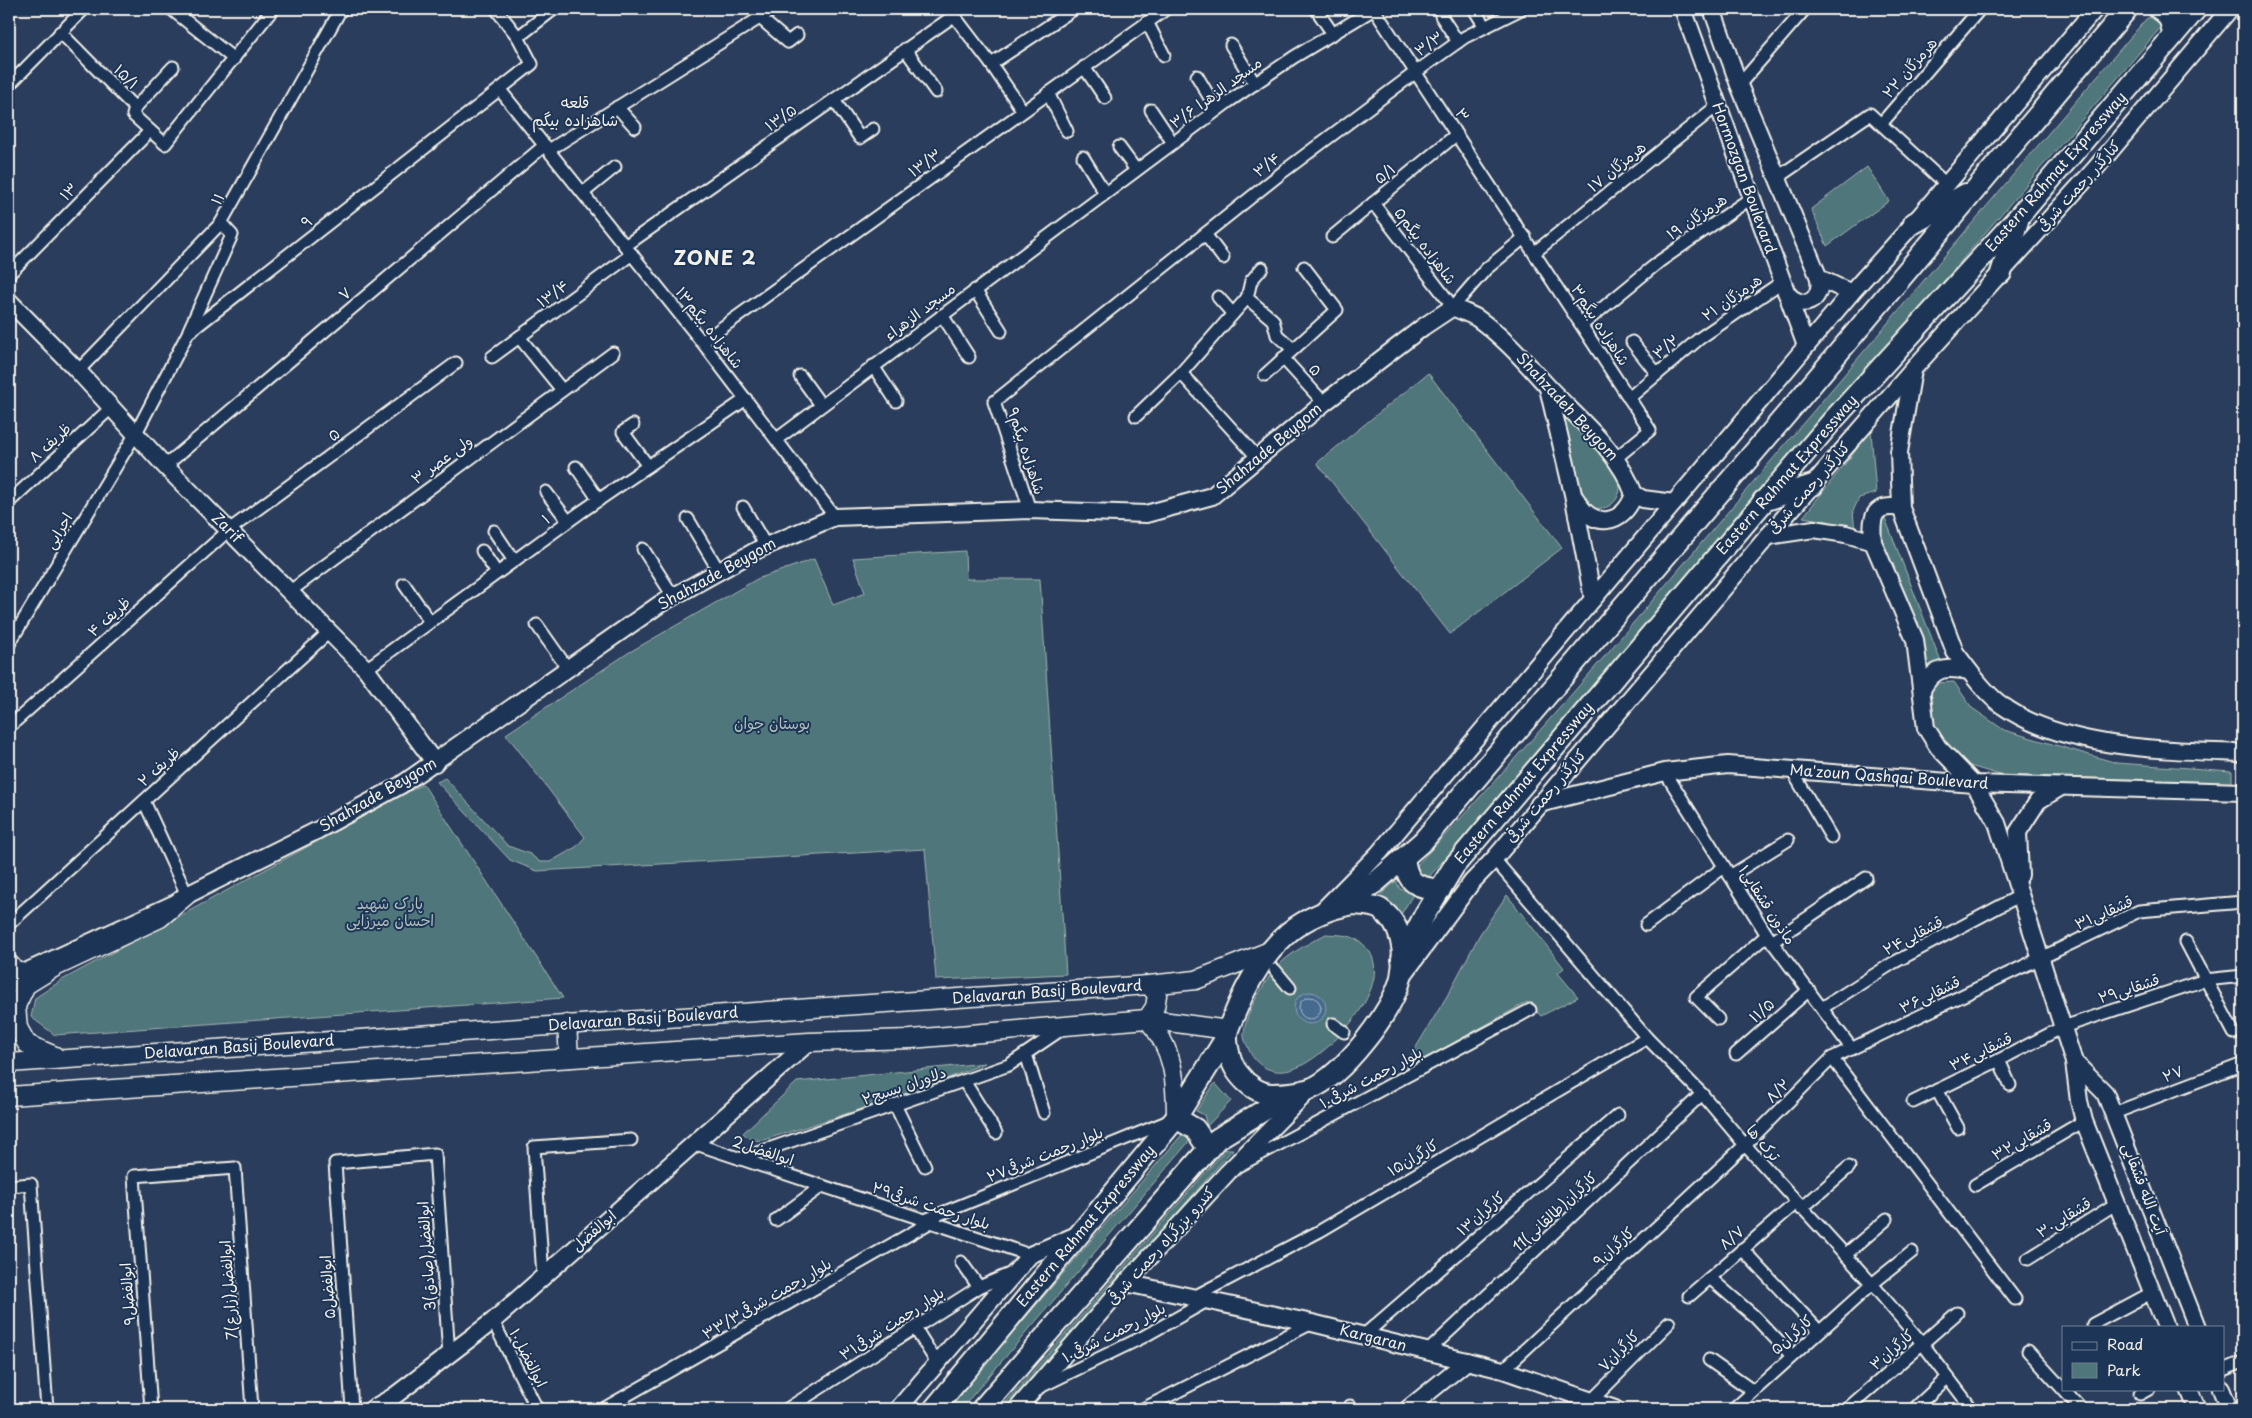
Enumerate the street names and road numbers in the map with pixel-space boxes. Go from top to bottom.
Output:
street label: ۳/۳ [1409,24,1447,61]
street label: هرمزگان ۲۲ [1876,31,1942,103]
street label: مسجد الزهرا ۳/۶ [1164,50,1266,133]
street label: ۱۵/۱ [109,58,145,94]
street label: Eastern Rahmat Expressway [1979,86,2131,256]
street label: ۱۳/۵ [760,98,801,136]
street label: Hormozgan Boulevard [1707,99,1783,256]
street label: ۳ [1450,103,1476,126]
street label: کنارگذر رحمت شرقی [2030,134,2125,236]
street label: هرمزگان ۱۷ [1582,135,1650,197]
street label: ۱۳/۳ [903,142,946,182]
street label: ۳/۴ [1247,146,1285,182]
street label: ۵/۱ [1368,157,1400,189]
street label: ۱۳ [54,177,82,205]
street label: هرمزگان ۱۹ [1661,187,1731,245]
street label: ۱۱ [204,188,229,209]
street label: شاهزاده بیگم۵ [1388,202,1463,290]
street label: ۹ [295,209,317,233]
street label: هرمزگان ۲۱ [1696,267,1766,326]
street label: ۱۳/۴ [531,273,573,312]
street label: مسجد الزهراء [879,276,960,345]
street label: ۳شاهزاده بیگم [1565,279,1636,371]
street label: ۷ [333,281,355,305]
street label: شاهزاده بیگم۱۳ [669,281,750,374]
street label: ۳/۲ [1647,328,1683,364]
street label: Shahzadeh Beygom [1512,347,1625,465]
street label: ۵ [1304,357,1328,381]
street label: Eastern Rahmat Expressway [1710,389,1862,559]
street label: Shahzade Beygom [1210,397,1326,499]
street label: شاهزاده بیگم۹ [1001,404,1052,498]
street label: ظریف ۸ [23,417,75,467]
street label: ۵ [322,421,344,446]
street label: ولی عصر ۳ [406,429,477,489]
street label: کنارگذر رحمت شرقی [1761,436,1855,538]
street label: Zarif [207,506,249,548]
street label: ۱ [536,507,554,529]
street label: اجرایی [38,508,78,553]
street label: Shahzade Beygom [653,531,780,615]
street label: ظریف ۴ [81,590,135,641]
street label: Eastern Rahmat Expressway [1448,696,1598,868]
street label: ظریف ۲ [132,741,184,791]
street label: کنارگذر رحمت شرقی [1499,743,1591,847]
street label: Shahzade Beygom [314,751,440,837]
street label: Ma'zoun Qashqai Boulevard [1789,757,1989,794]
street label: ماذون قشقایی۱ [1734,860,1803,949]
street label: ۳۱قشقایی [2071,889,2136,935]
street label: قشقایی۲۴ [1878,909,1947,960]
street label: قشقایی۲۹ [2095,967,2162,1008]
street label: قشقایی۳۶ [1895,969,1964,1018]
street label: Delavaran Basij Boulevard [951,972,1143,1009]
street label: ۱۱/۵ [1743,992,1779,1028]
street label: Delavaran Basij Boulevard [547,999,739,1036]
street label: قشقایی۳۴ [1945,1026,2016,1076]
street label: Delavaran Basij Boulevard [143,1027,335,1064]
street label: ۱۰بلوار رحمت شرقی [1315,1040,1426,1113]
street label: ۲۷ [2159,1058,2186,1087]
street label: دلاوران بسیج۲ [858,1059,949,1110]
street label: ۸/۲ [1759,1072,1795,1108]
street label: قشقایی۳۲ [1987,1112,2056,1165]
street label: ترک ها [1742,1119,1787,1166]
street label: بلوار رحمت شرقی۲۷ [983,1120,1106,1187]
street label: ابوالفضل2 [729,1129,797,1170]
street label: ۱۵کارگران [1382,1132,1442,1181]
street label: Eastern Rahmat Expressway [1010,1139,1160,1311]
street label: آیت الله قشقایی [2117,1139,2174,1239]
street label: 11کارگران(طالقانی) [1506,1165,1602,1256]
street label: بلوار رحمت شرقی۲۹ [870,1175,993,1234]
street label: کندرو بزرگراه رحمت شرقی [1100,1181,1219,1309]
street label: کارگران۱۳ [1451,1185,1509,1241]
street label: قشقایی۳۰ [2031,1191,2095,1243]
street label: 3ابوالفضل(صادق) [410,1200,441,1312]
street label: ابوالفضل [565,1204,621,1256]
street label: ۸/۷ [1713,1219,1749,1254]
street label: کارگران۹ [1587,1221,1639,1271]
street label: 7ابوالفضل(زارع) [213,1239,242,1341]
street label: بلوار رحمت شرقی۳۳/۳ [697,1251,835,1344]
street label: ابوالفضل۵ [313,1254,340,1320]
street label: ابوالفضل۹ [113,1262,140,1326]
street label: بلوار رحمت شرقی۳۱ [834,1280,948,1365]
street label: بلوار رحمت شرقی۱۰ [1058,1296,1169,1368]
street label: کارگران۵ [1765,1308,1817,1359]
street label: Kargaran [1337,1317,1409,1356]
street label: کارگران۳ [1864,1323,1918,1375]
street label: ابوالفضل۱۰ [505,1324,554,1391]
street label: کارگران۷ [1592,1324,1644,1376]

